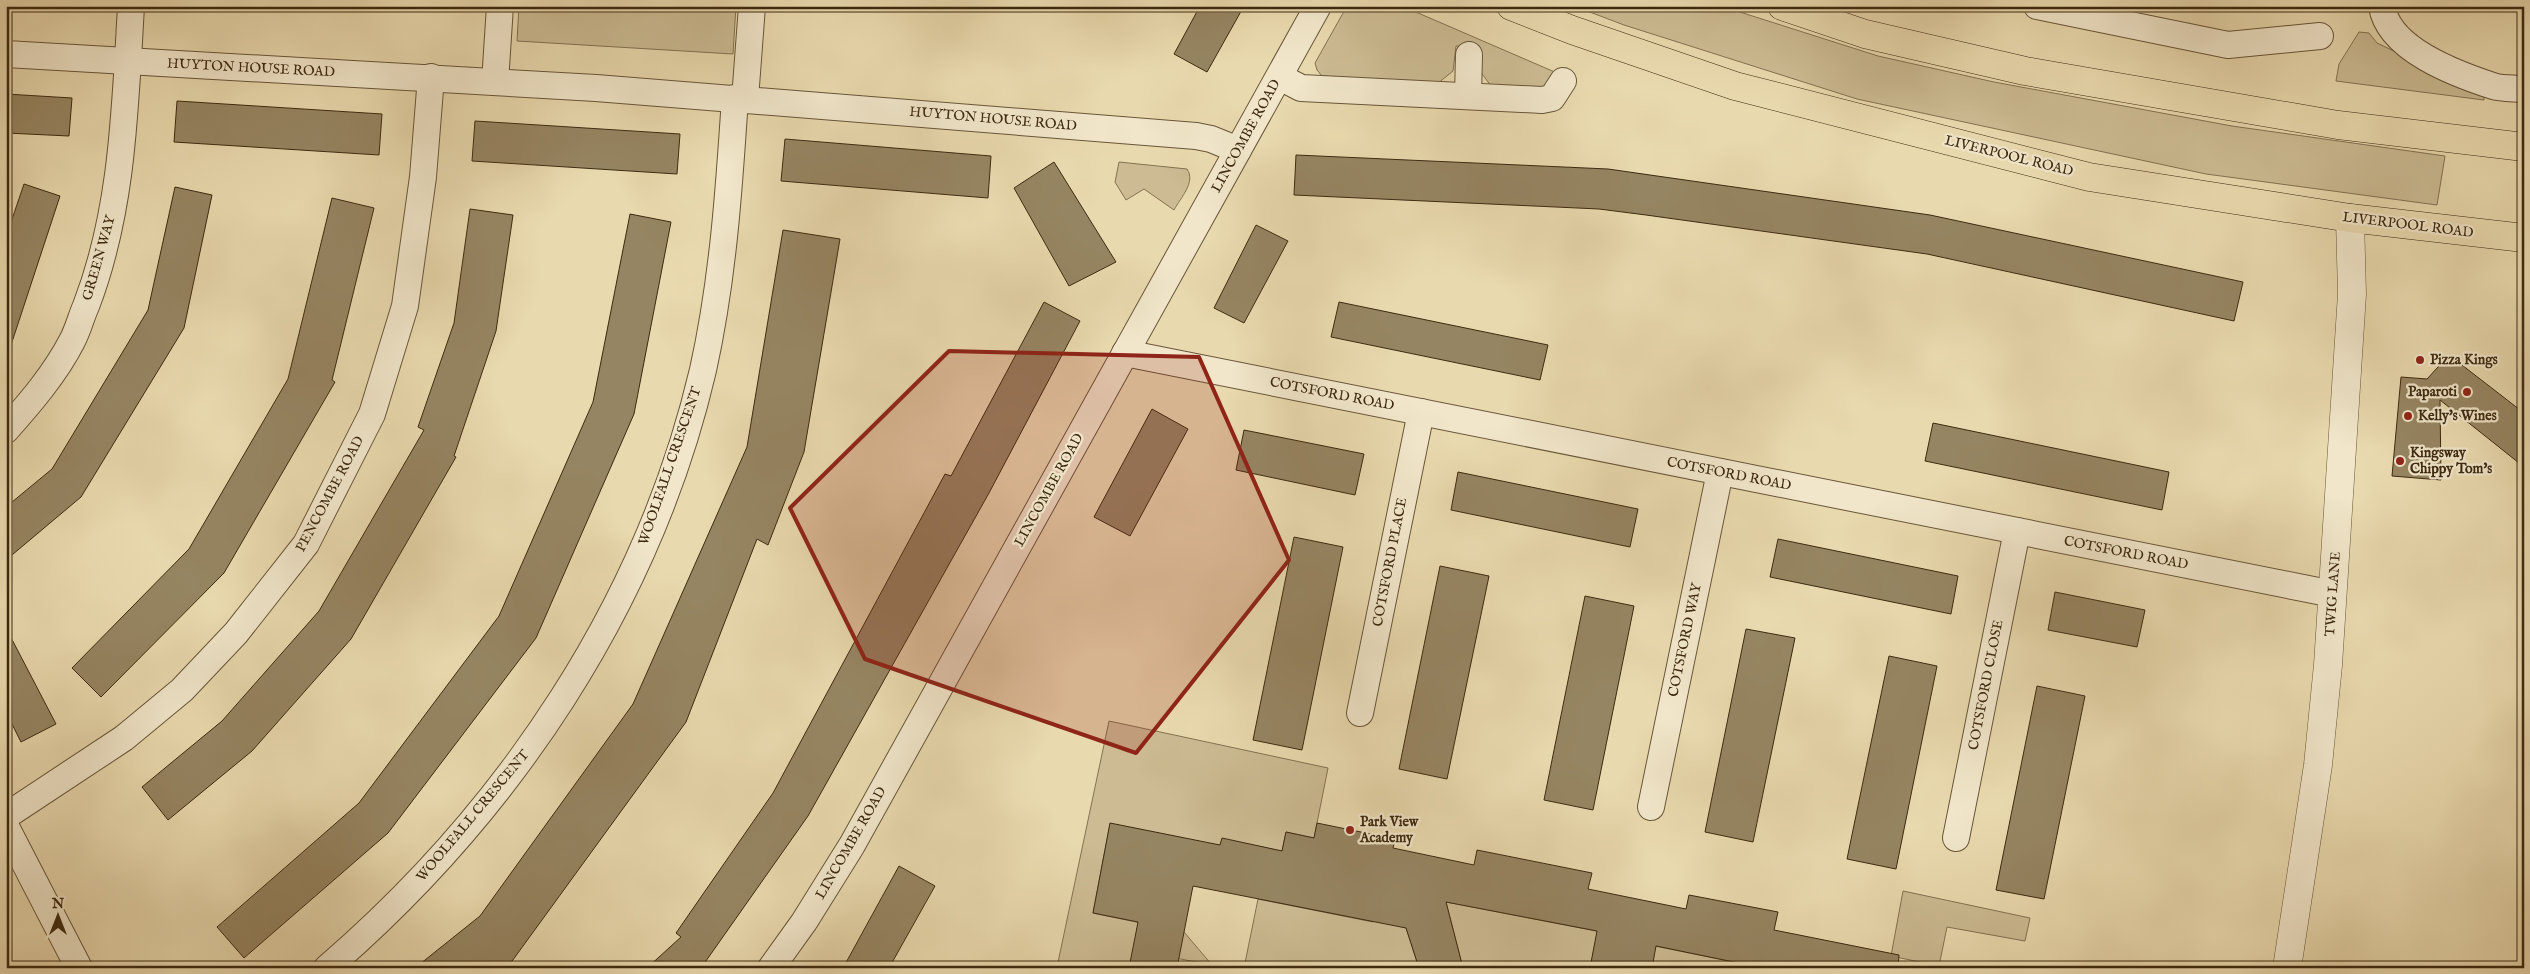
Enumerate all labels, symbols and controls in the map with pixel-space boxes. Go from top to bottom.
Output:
street label: HUYTON HOUSE ROAD [167,55,335,81]
street label: LINCOMBE ROAD [1207,76,1285,196]
street label: HUYTON HOUSE ROAD [908,103,1078,135]
street label: LIVERPOOL ROAD [1943,131,2075,181]
street label: LIVERPOOL ROAD [2341,208,2475,242]
street label: GREEN WAY [78,212,120,303]
place label: Pizza Kings [2430,351,2498,369]
marker: Pizza Kings [2414,354,2426,366]
street label: COTSFORD ROAD [1268,373,1396,415]
place label: Paparoti [2408,383,2457,401]
street label: WOOLFALL CRESCENT [634,384,706,548]
marker: Paparoti [2461,386,2473,398]
place label: Kelly's Wines [2418,407,2497,425]
marker: Kelly's Wines [2402,410,2414,422]
street label: LINCOMBE ROAD [1010,430,1088,550]
street label: PENCOMBE ROAD [292,433,368,555]
place label: Kingsway Chippy Tom's [2410,444,2492,478]
street label: COTSFORD ROAD [1665,453,1793,495]
marker: Kingsway Chippy Tom's [2394,455,2406,467]
street label: COTSFORD PLACE [1369,496,1411,628]
street label: COTSFORD ROAD [2062,532,2190,574]
street label: TWIG LANE [2321,551,2345,637]
street label: COTSFORD WAY [1664,580,1706,698]
street label: COTSFORD CLOSE [1965,618,2008,752]
street label: WOOLFALL CRESCENT [413,746,534,886]
street label: LINCOMBE ROAD [811,784,891,902]
place label: Park View Academy [1359,813,1419,847]
marker: Park View Academy [1344,824,1356,836]
north arrow [32,892,82,942]
text: N [51,895,64,913]

